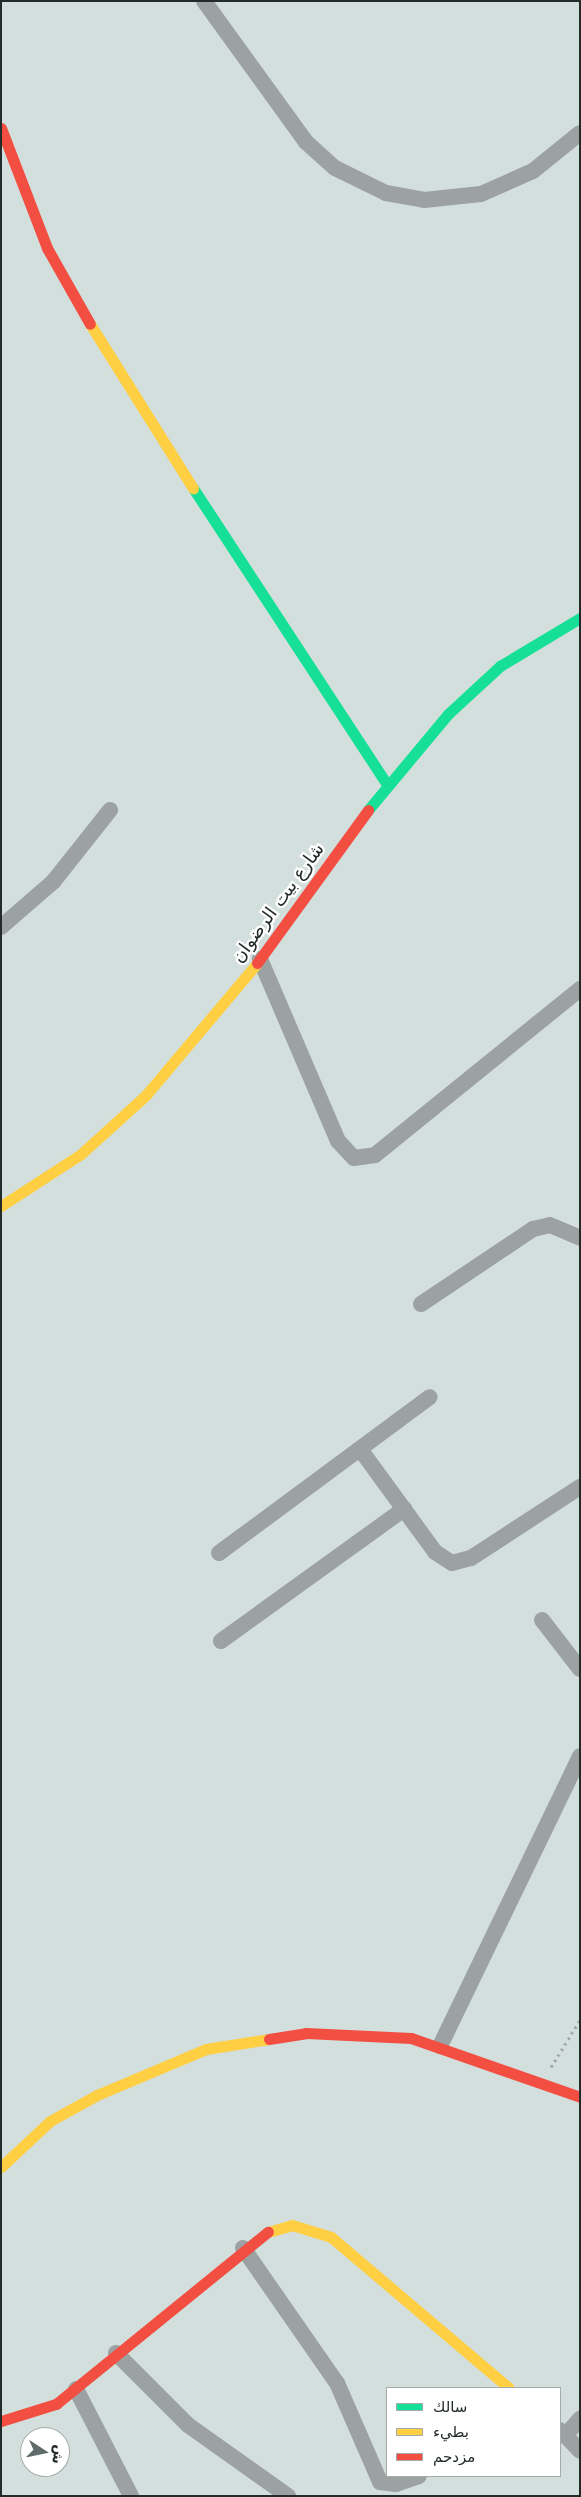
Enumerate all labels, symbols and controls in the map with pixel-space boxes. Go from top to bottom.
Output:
street label: شارع بيت الرضوان [227,839,329,967]
legend [386,2387,561,2477]
text: سالك [433,2398,467,2416]
text: بطيء [433,2423,469,2441]
north arrow [20,2427,70,2477]
text: ش [49,2444,68,2466]
text: مزدحم [433,2448,475,2466]

